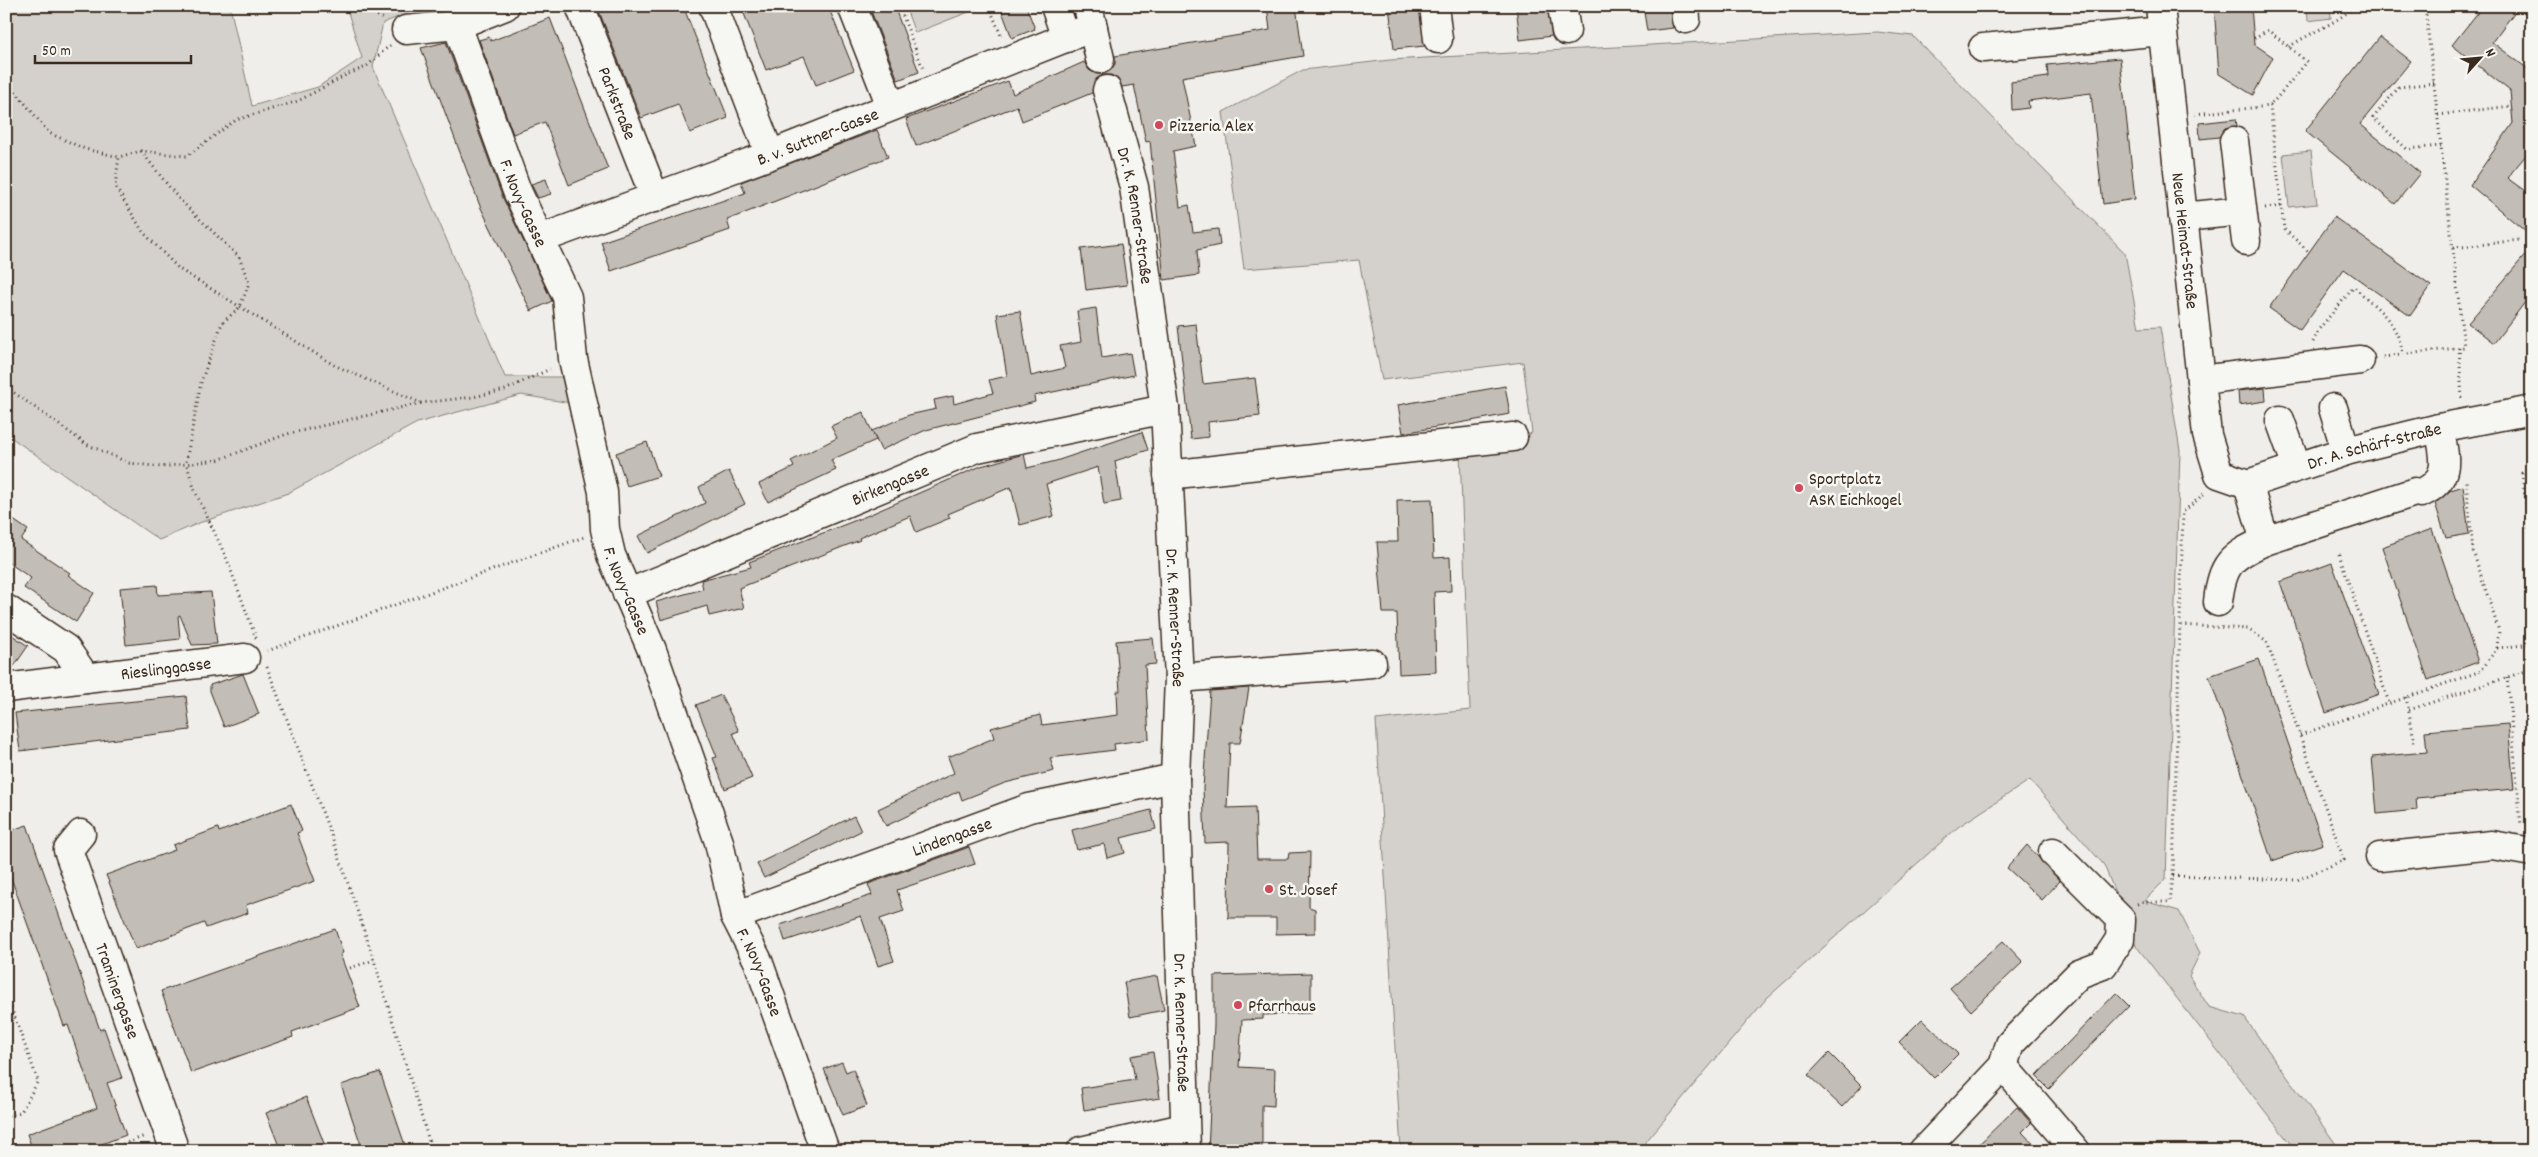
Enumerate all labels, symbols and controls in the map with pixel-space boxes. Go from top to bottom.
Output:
scale bar [35,32,191,64]
north arrow [2456,32,2506,82]
text: 50 m [42,41,71,63]
text: N [2479,45,2500,61]
street label: Parkstraße [590,64,641,144]
street label: B. v. Suttner-Gasse [754,103,883,174]
place label: Pizzeria Alex [1169,115,1254,140]
marker: Pizzeria Alex [1153,119,1165,131]
street label: Dr. K. Renner-Straße [1109,145,1157,286]
street label: F. Novy-Gasse [492,156,552,252]
street label: Neue Heimat-Straße [2163,171,2203,310]
street label: Dr. A. Schärf-Straße [2305,418,2444,478]
street label: Birkengasse [849,459,934,514]
place label: Sportplatz ASK Eichkogel [1809,468,1902,514]
marker: Sportplatz ASK Eichkogel [1793,482,1805,494]
street label: F. Novy-Gasse [595,545,654,640]
street label: Dr. K. Renner-Straße [1157,548,1189,688]
street label: Rieslinggasse [119,652,213,688]
street label: Lindengasse [909,813,996,865]
place label: St. Josef [1279,879,1338,904]
marker: St. Josef [1263,883,1275,895]
street label: F. Novy-Gasse [728,924,787,1020]
street label: Traminergasse [87,940,144,1043]
street label: Dr. K. Renner-Straße [1165,953,1194,1093]
place label: Pfarrhaus [1248,995,1316,1020]
marker: Pfarrhaus [1232,999,1244,1011]

